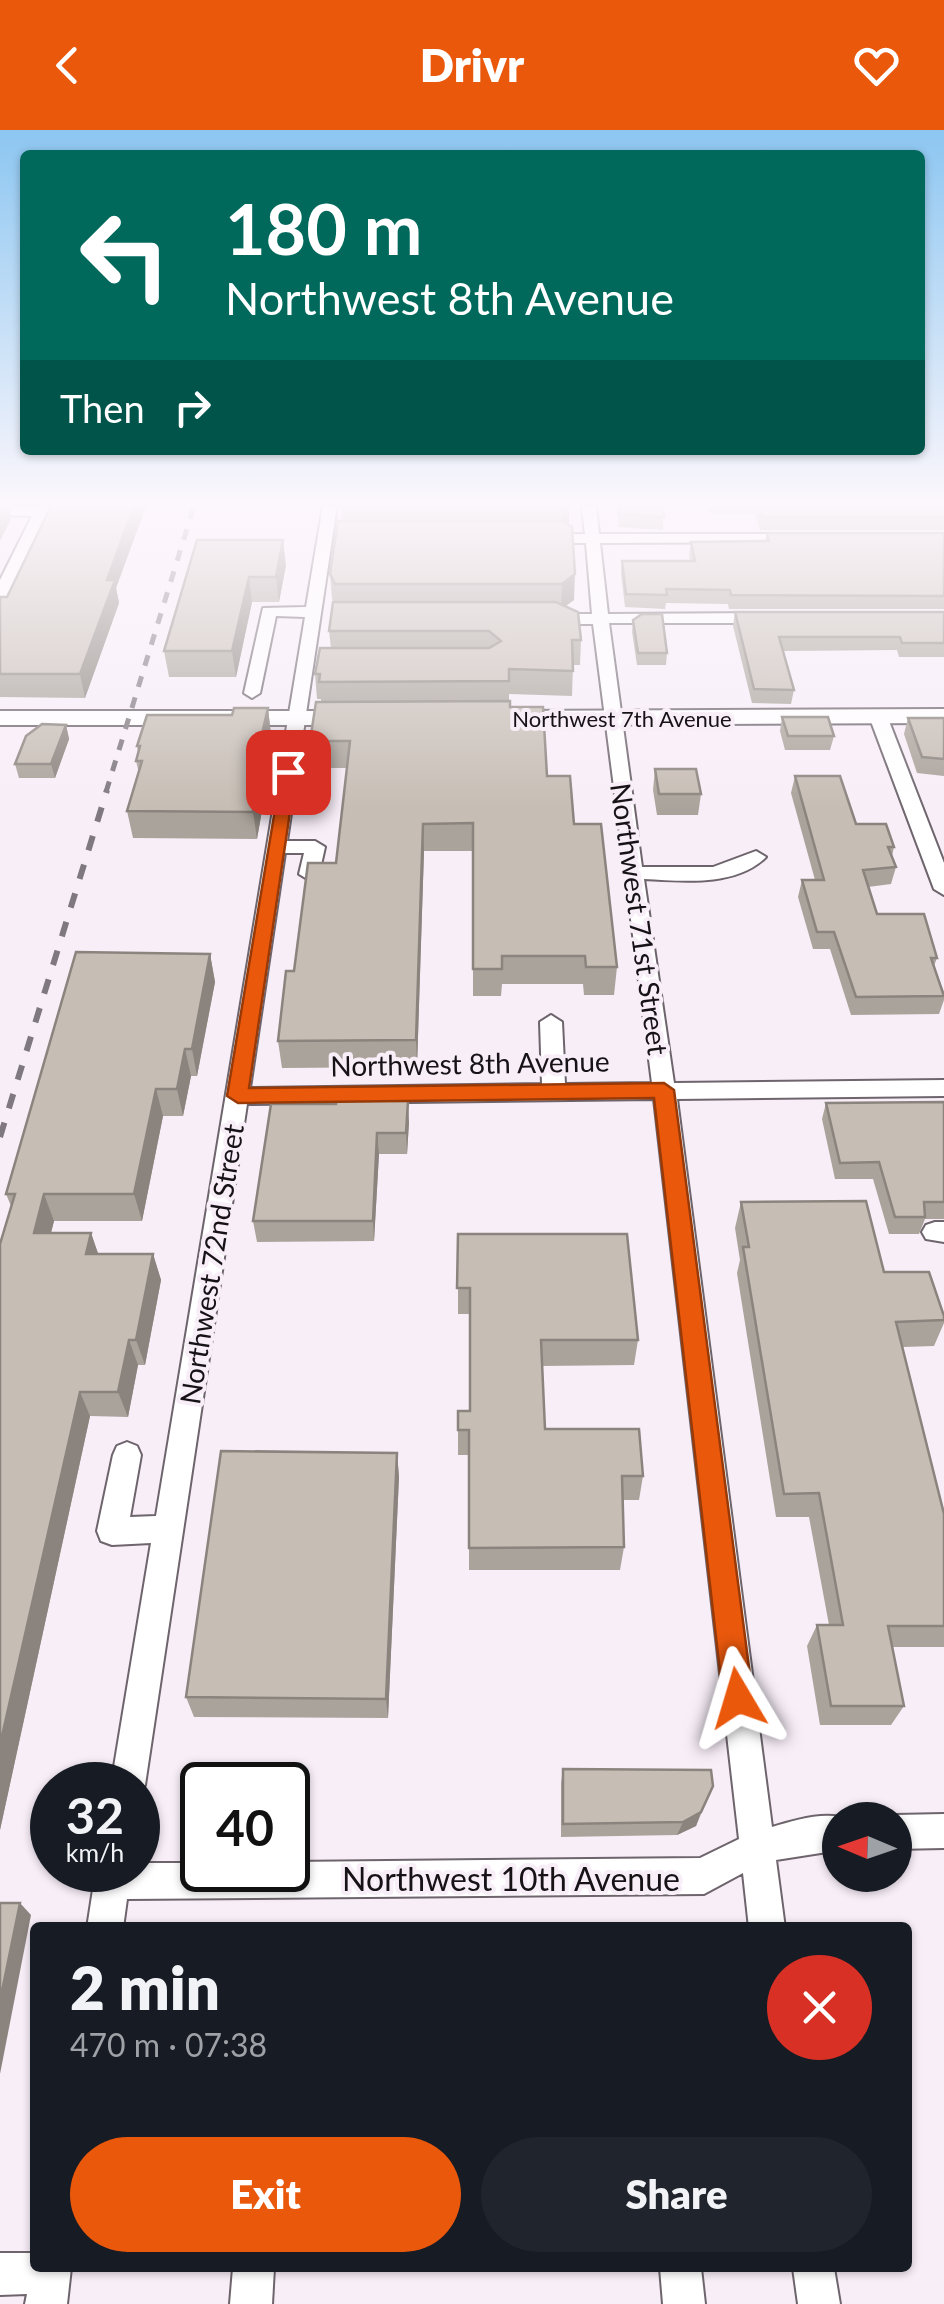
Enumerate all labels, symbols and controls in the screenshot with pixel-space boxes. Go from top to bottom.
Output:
icon: back [40,38,95,93]
text: Drivr [420,38,524,92]
icon: heart [849,38,904,93]
text: 180 m [225,186,422,270]
icon: left [60,190,190,320]
text: Northwest 8th Avenue [225,271,674,325]
icon: right [165,380,220,435]
text: Then [60,385,145,431]
street label: Northwest 7th Avenue [512,705,732,732]
pin [246,730,331,815]
icon: arrive [261,745,316,800]
street label: Northwest 71st Street [604,781,676,1057]
street label: Northwest 8th Avenue [330,1044,610,1082]
street label: Northwest 72nd Street [172,1121,250,1407]
position arrow [686,1646,790,1750]
speed limit sign: 40 [180,1762,310,1892]
text: 32 [66,1785,124,1845]
north arrow [822,1802,912,1892]
map controls [822,1802,912,1892]
text: km/h [66,1837,124,1867]
street label: Northwest 10th Avenue [342,1859,680,1898]
text: 2 min [70,1951,220,2023]
button: close [767,1955,872,2060]
text: 470 m · 07:38 [70,2025,267,2064]
button: Exit [70,2137,461,2252]
button: Share [481,2137,872,2252]

